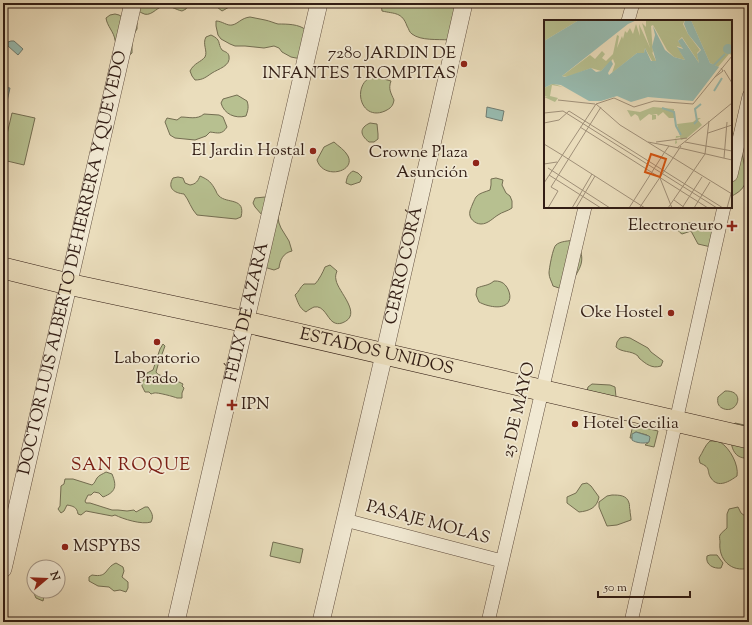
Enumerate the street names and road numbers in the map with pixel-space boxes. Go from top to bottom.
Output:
street label: DOCTOR LUIS ALBERTO DE HERRERA Y QUEVEDO [13,49,134,477]
street label: CERRO CORÁ [379,204,429,327]
street label: FÉLIX DE AZARA [220,240,275,384]
street label: ESTADOS UNIDOS [297,323,456,382]
street label: 25 DE MAYO [496,360,542,460]
street label: PASAJE MOLAS [363,495,493,551]

